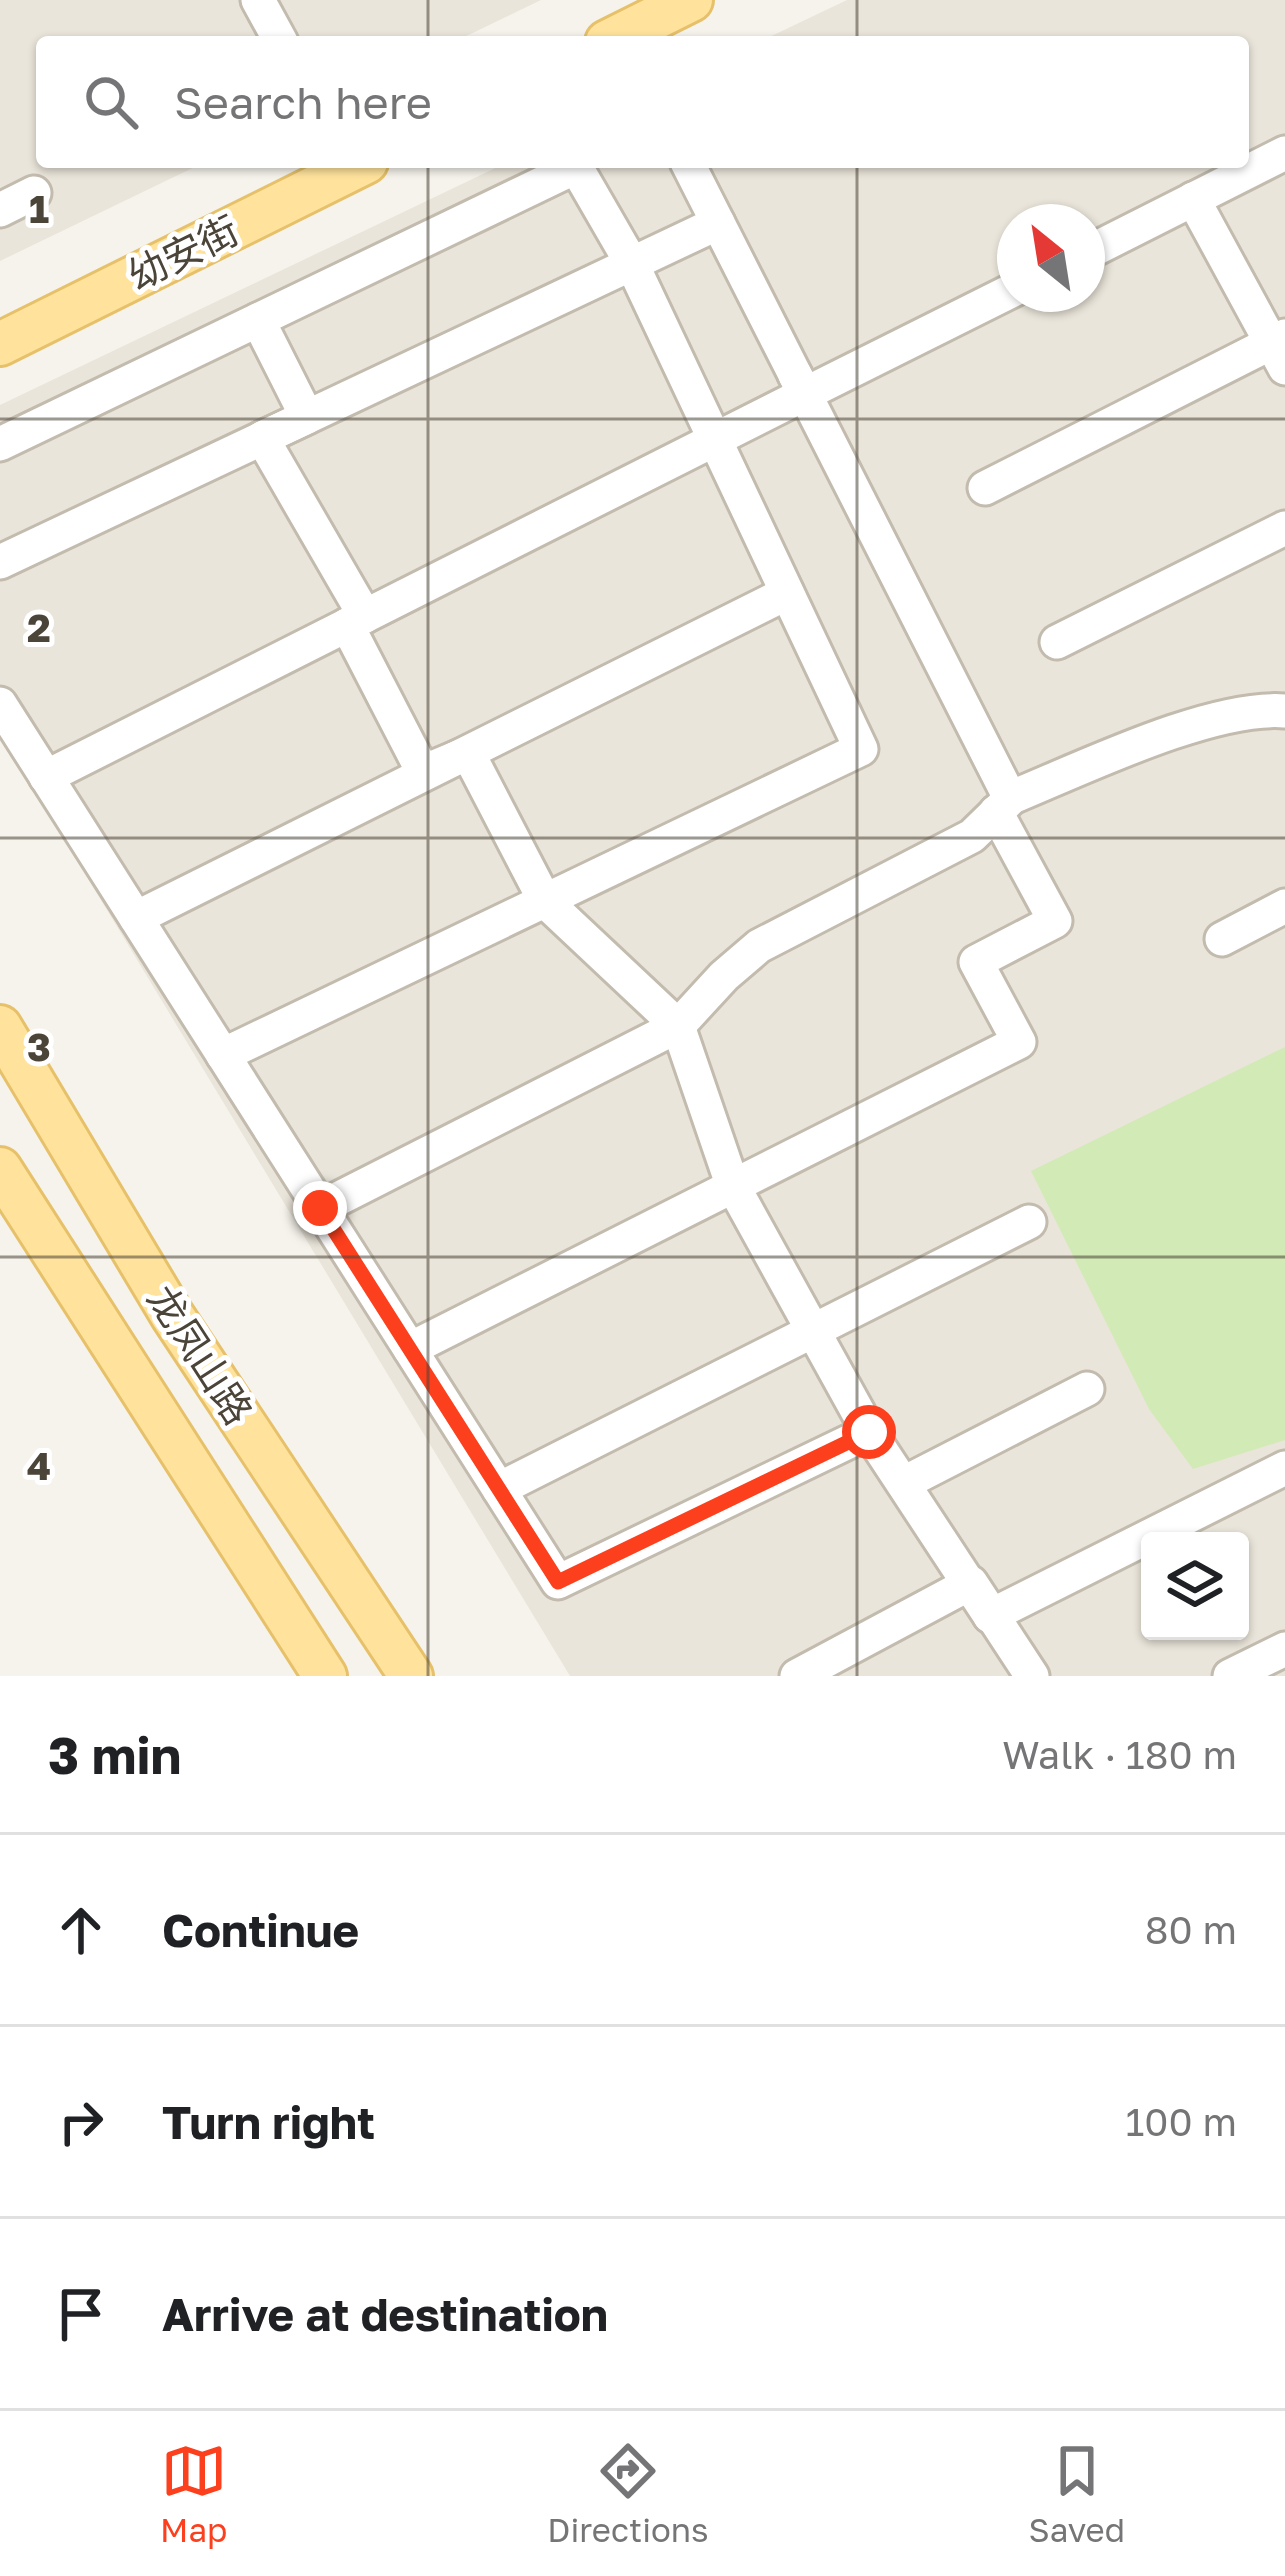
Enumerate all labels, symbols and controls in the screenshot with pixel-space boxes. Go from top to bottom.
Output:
search box [36,36,1249,168]
icon: search [78,69,144,135]
text: Search here [174,75,432,129]
text: 1 [29,185,49,232]
north arrow [997,204,1105,312]
street label: 幼安街 [120,206,246,299]
text: 2 [27,604,51,651]
text: 3 [27,1023,51,1070]
route end [293,1181,347,1235]
street label: 龙凤山路 [138,1277,263,1433]
route start [842,1405,896,1459]
text: 4 [27,1442,51,1489]
map controls [1141,1532,1249,1640]
button: layers [1141,1532,1249,1640]
text: 3 min [48,1724,181,1785]
text: Walk · 180 m [1002,1731,1237,1778]
icon: ahead [48,1897,114,1963]
text: Continue [162,1903,359,1957]
text: 80 m [1145,1906,1237,1953]
icon: right [48,2089,114,2155]
text: Turn right [162,2095,375,2149]
text: 100 m [1125,2098,1237,2145]
icon: arrive [48,2281,114,2347]
text: Arrive at destination [162,2287,608,2341]
tab: Map [160,2438,227,2549]
tab: Directions [547,2438,709,2549]
tab: Saved [1029,2438,1125,2549]

